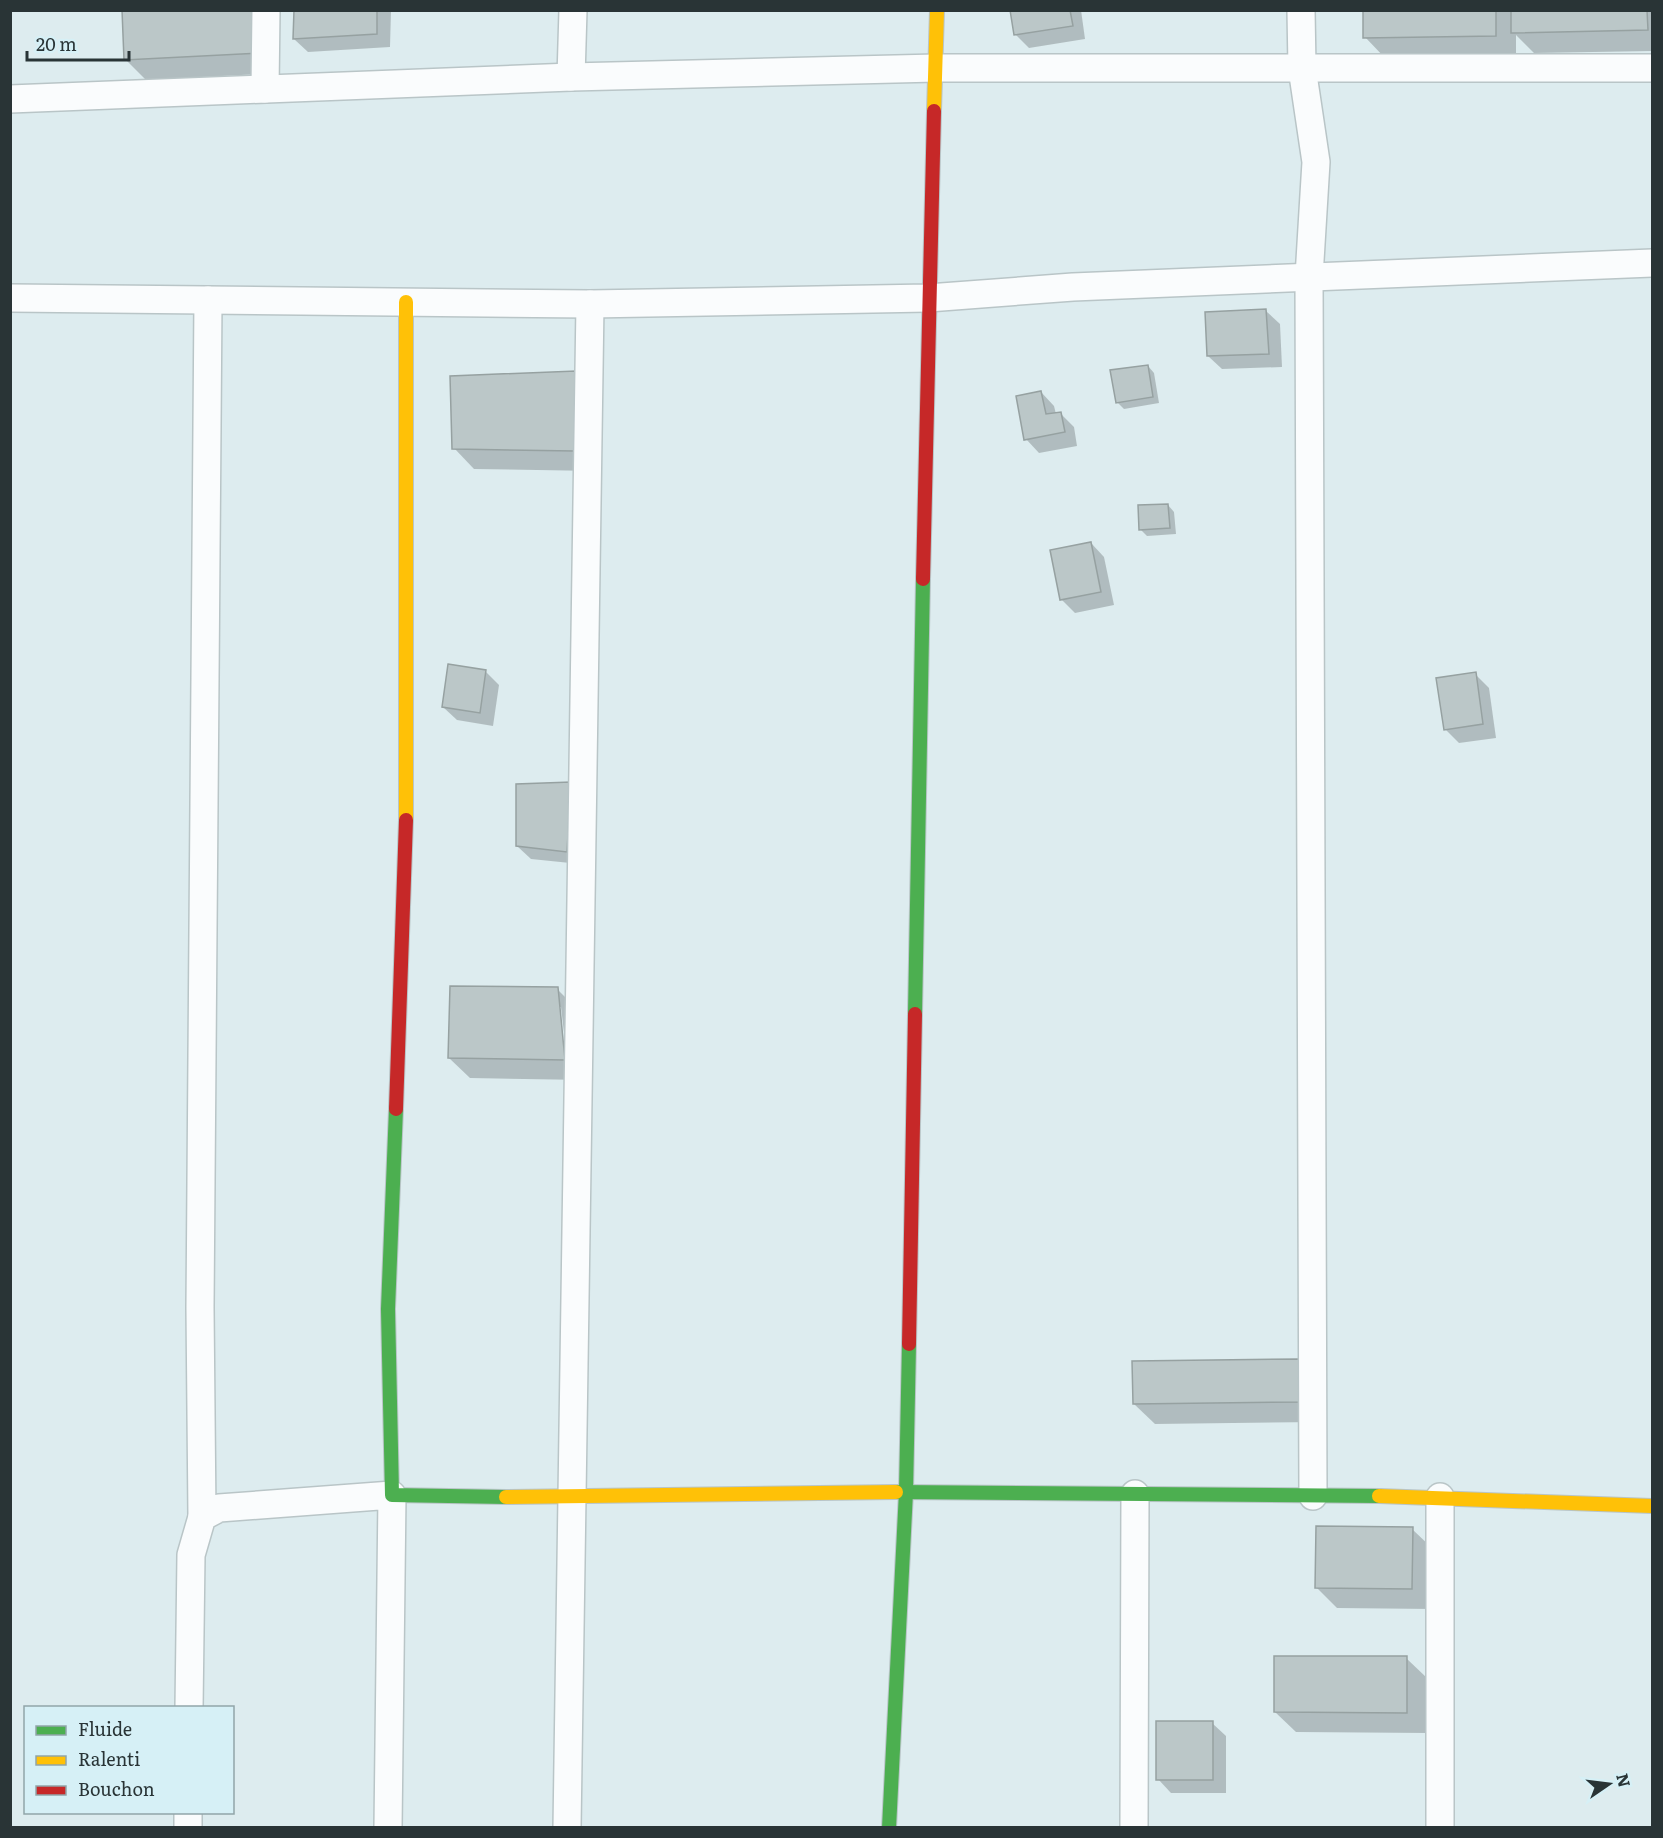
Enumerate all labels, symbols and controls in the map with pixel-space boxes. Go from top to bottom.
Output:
scale bar [27,24,129,62]
text: 20 m [36,30,77,57]
legend [24,1706,234,1814]
text: Fluide [78,1715,132,1742]
text: Ralenti [78,1745,140,1772]
north arrow [1579,1754,1639,1814]
text: N [1611,1771,1638,1790]
text: Bouchon [78,1775,155,1802]

